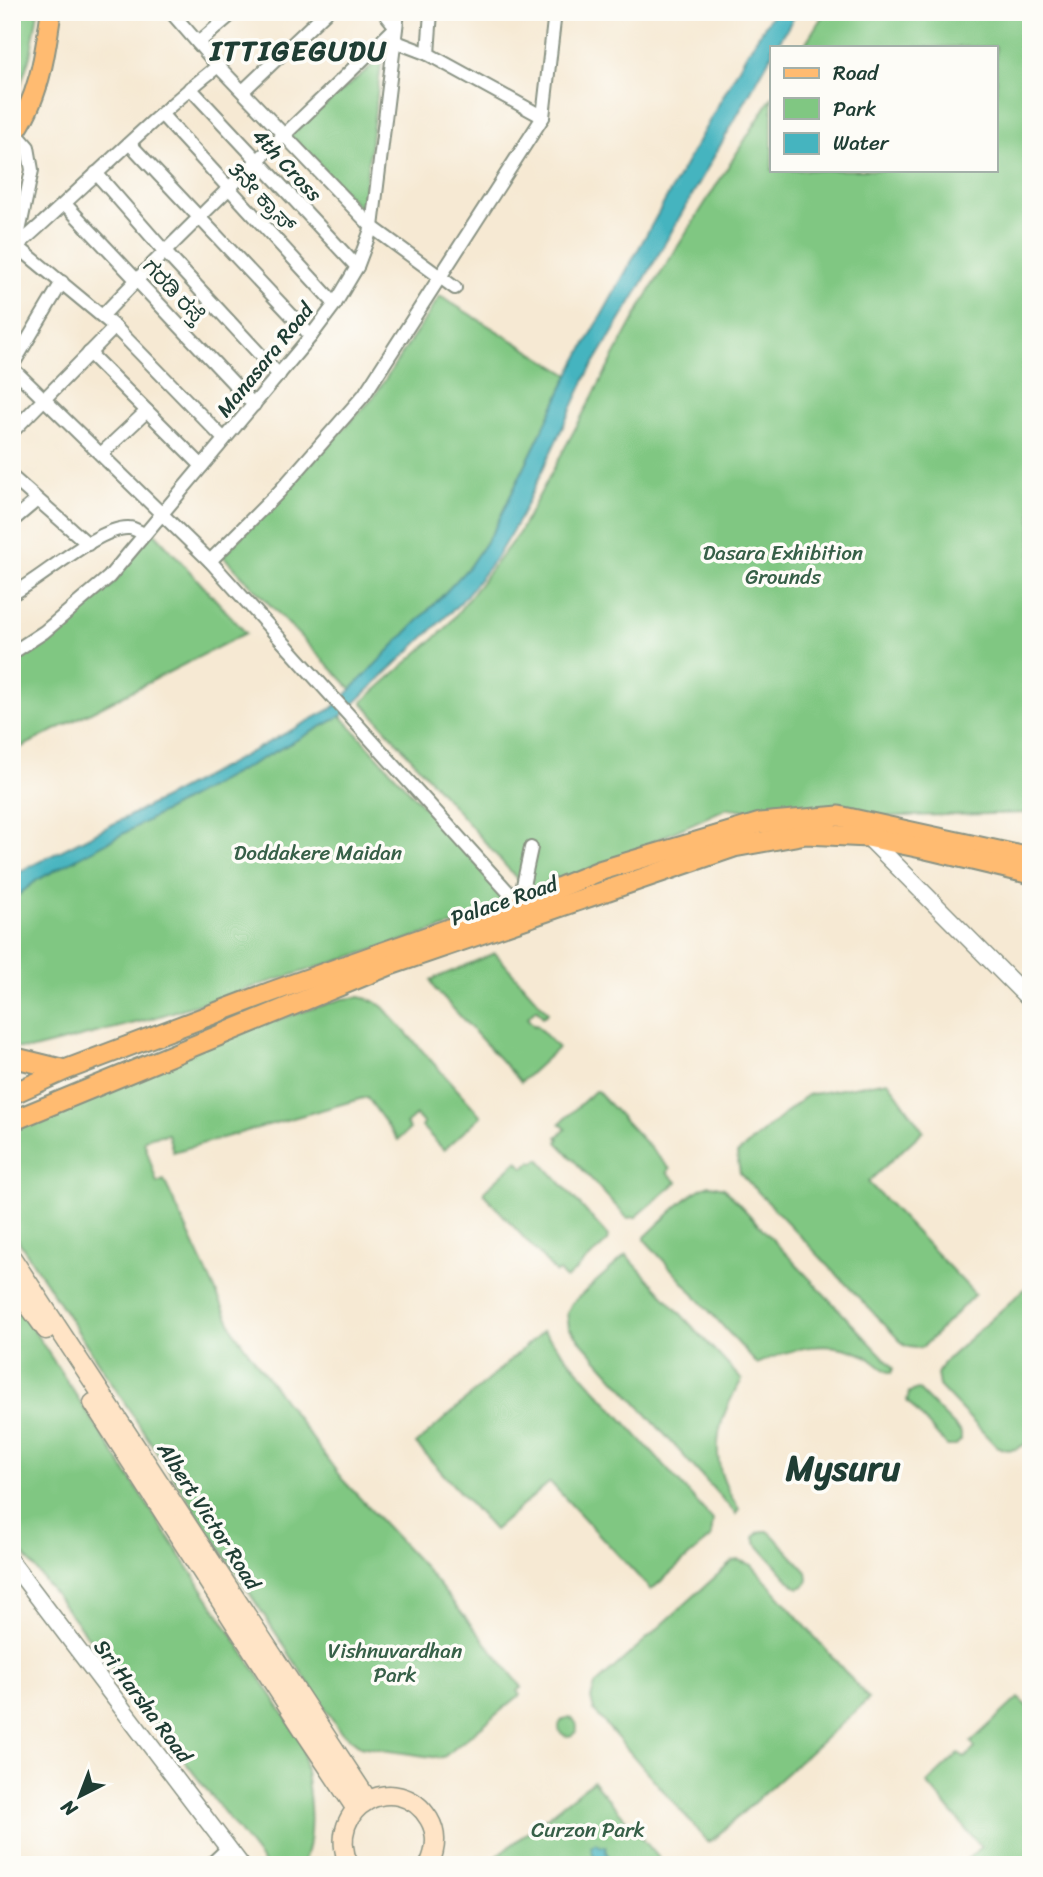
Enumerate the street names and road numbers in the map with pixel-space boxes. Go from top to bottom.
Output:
street label: 4th Cross [242,119,332,211]
street label: 3ನೆೇ ಕ್ರಾಸ್ [219,153,306,242]
street label: ಗರಡಿ ರಸ್ತೆ [133,249,216,334]
street label: Manasara Road [206,292,325,426]
street label: Palace Road [445,864,564,937]
street label: Albert Victor Road [146,1433,272,1599]
street label: Sri Harsha Road [83,1631,204,1773]

